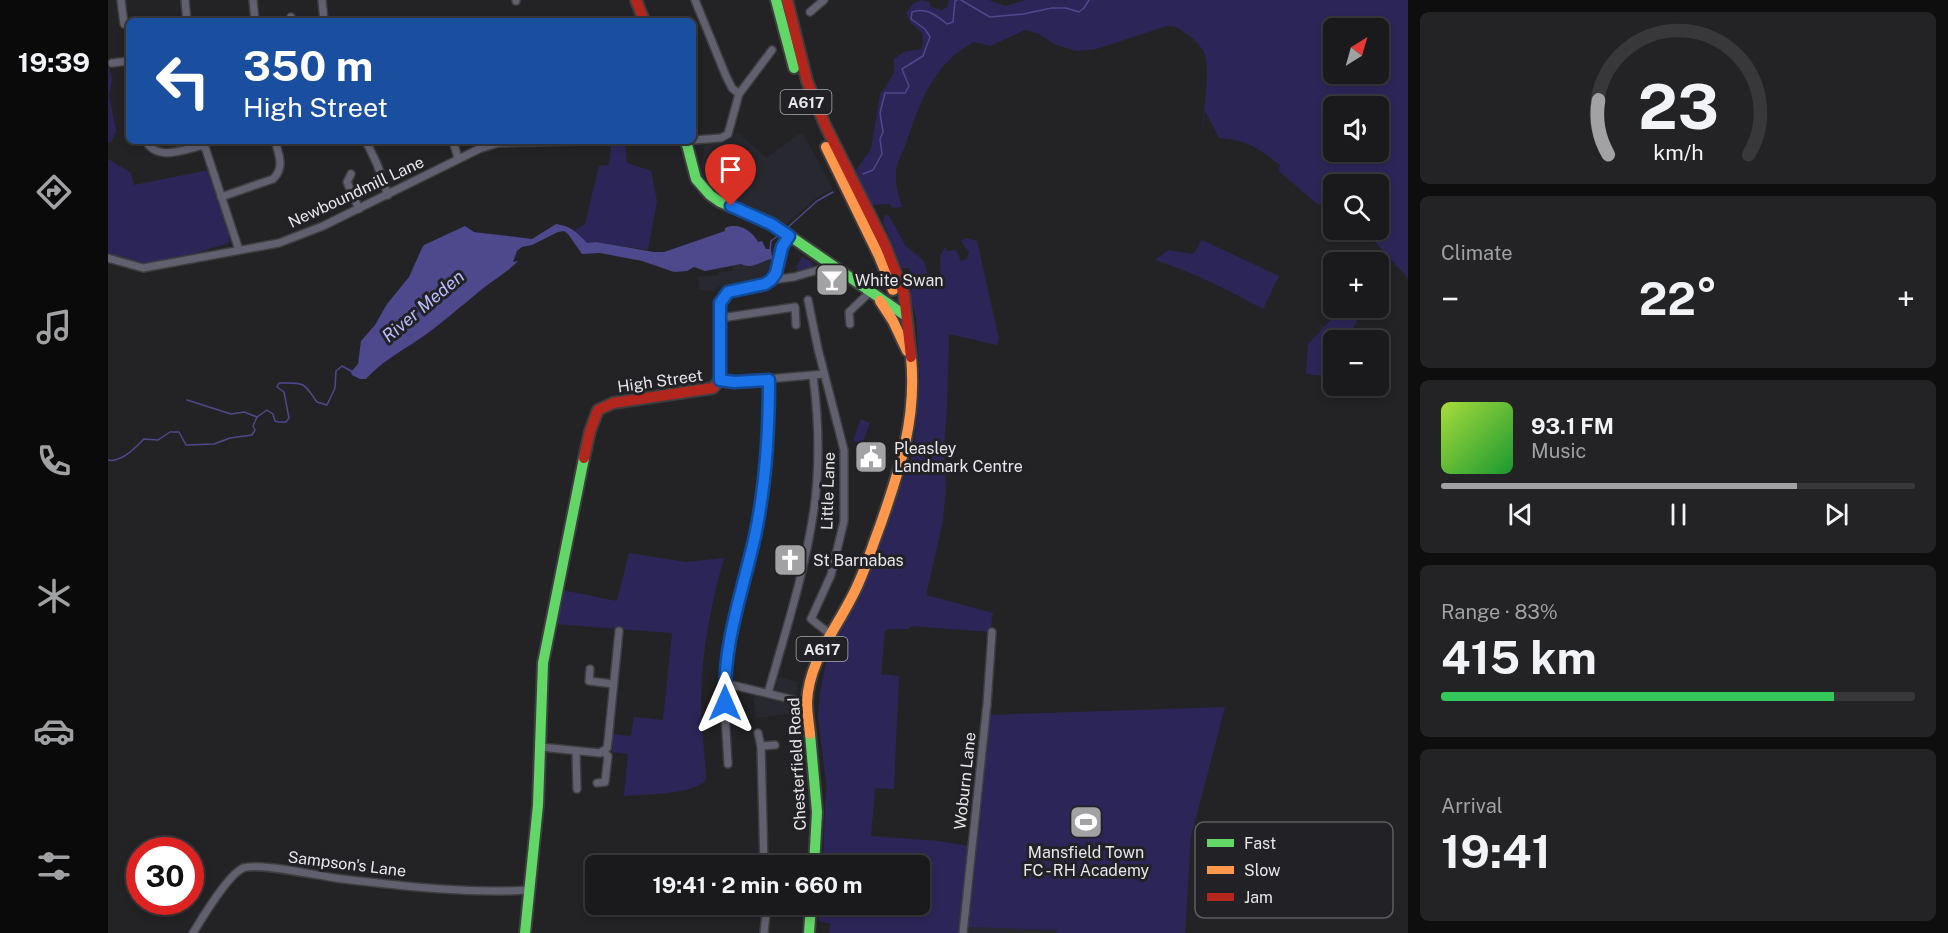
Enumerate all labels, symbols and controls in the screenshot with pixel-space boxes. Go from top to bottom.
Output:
north arrow [1323,18,1389,84]
map controls [1323,18,1389,396]
text: 350 m [243,41,373,90]
icon: left [144,42,222,120]
text: 19:39 [18,46,90,78]
text: 23 [1637,70,1719,143]
road number: A617 [780,90,832,114]
text: High Street [243,91,388,123]
button: sound [1323,96,1389,162]
text: km/h [1653,140,1703,165]
pin [705,144,756,206]
street label: Newboundmill Lane [285,152,427,232]
icon: arrive [714,153,747,186]
icon: directions [33,171,75,213]
button: search [1323,174,1389,240]
text: Climate [1441,241,1513,265]
button: + [1323,252,1389,318]
bar icon: White Swan [814,262,850,298]
water label: River Meden [378,266,468,346]
place label: White Swan [855,271,944,290]
text: 22° [1639,272,1717,325]
text: − [1441,280,1459,318]
text: + [1897,280,1915,318]
icon: music [33,306,75,348]
button: − [1323,330,1389,396]
street label: High Street [616,366,704,396]
text: 93.1 FM [1531,413,1614,439]
public building icon: Pleasley Landmark Centre [853,439,889,475]
place label: Pleasley Landmark Centre [894,439,1023,476]
text: Music [1531,439,1586,463]
icon: phone [33,440,75,482]
street label: Little Lane [817,452,839,530]
icon: previous [1504,498,1537,531]
icon: pause [1662,498,1695,531]
icon: next [1820,498,1853,531]
church icon: St Barnabas [772,542,808,578]
place label: St Barnabas [813,551,904,570]
icon: climate [33,575,75,617]
text: Range · 83% [1441,600,1558,624]
text: 415 km [1441,631,1597,684]
road number: A617 [796,637,848,661]
position arrow [693,671,757,735]
street label: Chesterfield Road [784,697,810,831]
icon: car [33,710,75,752]
street label: Woburn Lane [950,731,980,831]
text: Arrival [1441,794,1503,818]
sports icon: Mansfield Town FC - RH Academy [1068,804,1104,840]
legend [1195,822,1393,918]
text: 19:41 [1441,825,1551,878]
text: Fast [1244,834,1276,853]
speed limit sign: 30 [126,837,204,915]
place label: Mansfield Town FC - RH Academy [1023,843,1150,880]
icon: filters [33,845,75,887]
street label: Sampson's Lane [287,847,407,881]
text: Slow [1244,861,1281,880]
text: 19:41 · 2 min · 660 m [652,872,863,898]
text: Jam [1244,888,1273,907]

